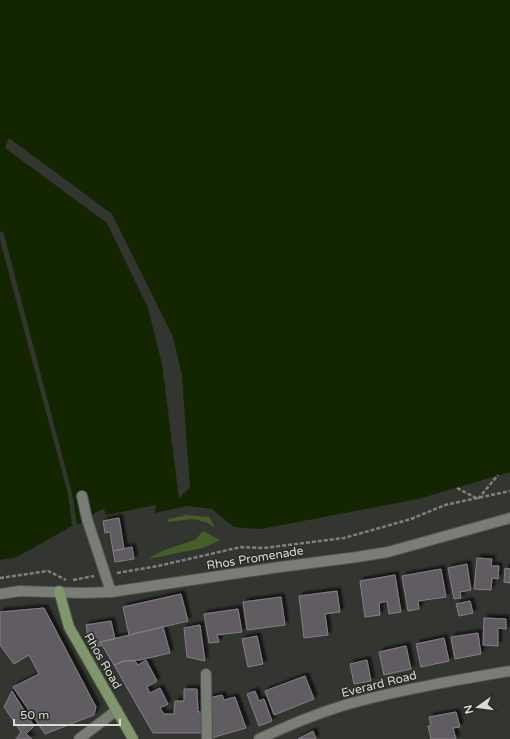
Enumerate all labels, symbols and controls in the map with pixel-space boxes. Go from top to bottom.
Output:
street label: Rhos Promenade [206,543,305,573]
street label: Rhos Road [81,631,125,691]
street label: Everard Road [340,668,418,700]
north arrow [458,687,498,727]
scale bar [14,701,120,727]
text: N [461,703,476,715]
text: 50 m [20,708,49,722]

